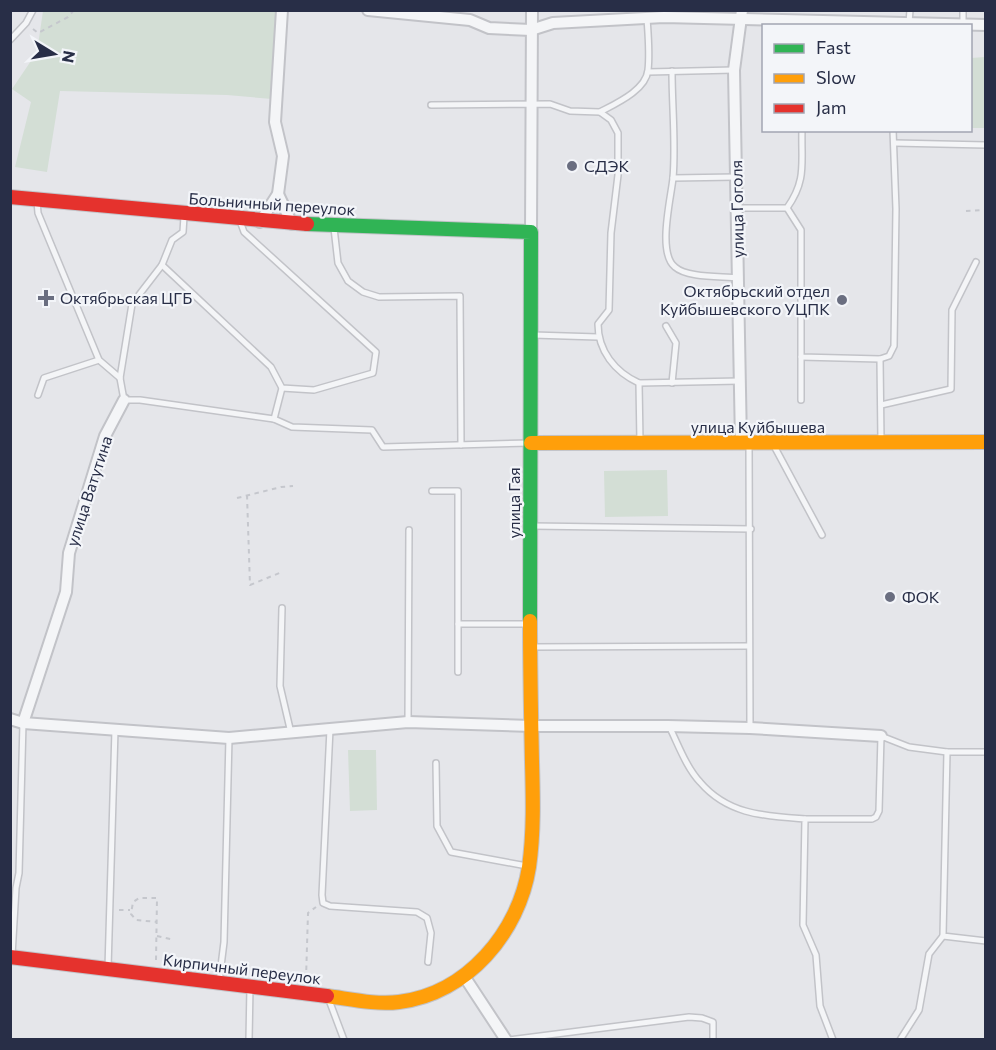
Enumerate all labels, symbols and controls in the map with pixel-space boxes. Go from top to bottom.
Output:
north arrow [24,24,84,84]
legend [762,24,972,132]
text: Fast [816,36,851,58]
text: N [59,49,80,65]
text: Slow [816,66,856,88]
text: Jam [816,96,846,118]
place label: СДЭК [584,156,629,175]
marker: СДЭК [565,159,579,173]
street label: улица Гоголя [726,160,747,258]
street label: Больничный переулок [188,188,356,219]
place label: Октябрьский отдел Куйбышевского УЦПК [660,281,830,318]
place label: Октябрьская ЦГБ [60,288,192,307]
marker: Октябрьская ЦГБ [37,289,55,307]
marker: Октябрьский отдел Куйбышевского УЦПК [835,293,849,307]
street label: улица Куйбышева [691,417,825,436]
street label: улица Ватутина [62,433,115,549]
street label: улица Гая [504,467,523,539]
place label: ФОК [902,587,940,606]
marker: ФОК [883,590,897,604]
street label: Кирпичный переулок [162,949,323,988]

